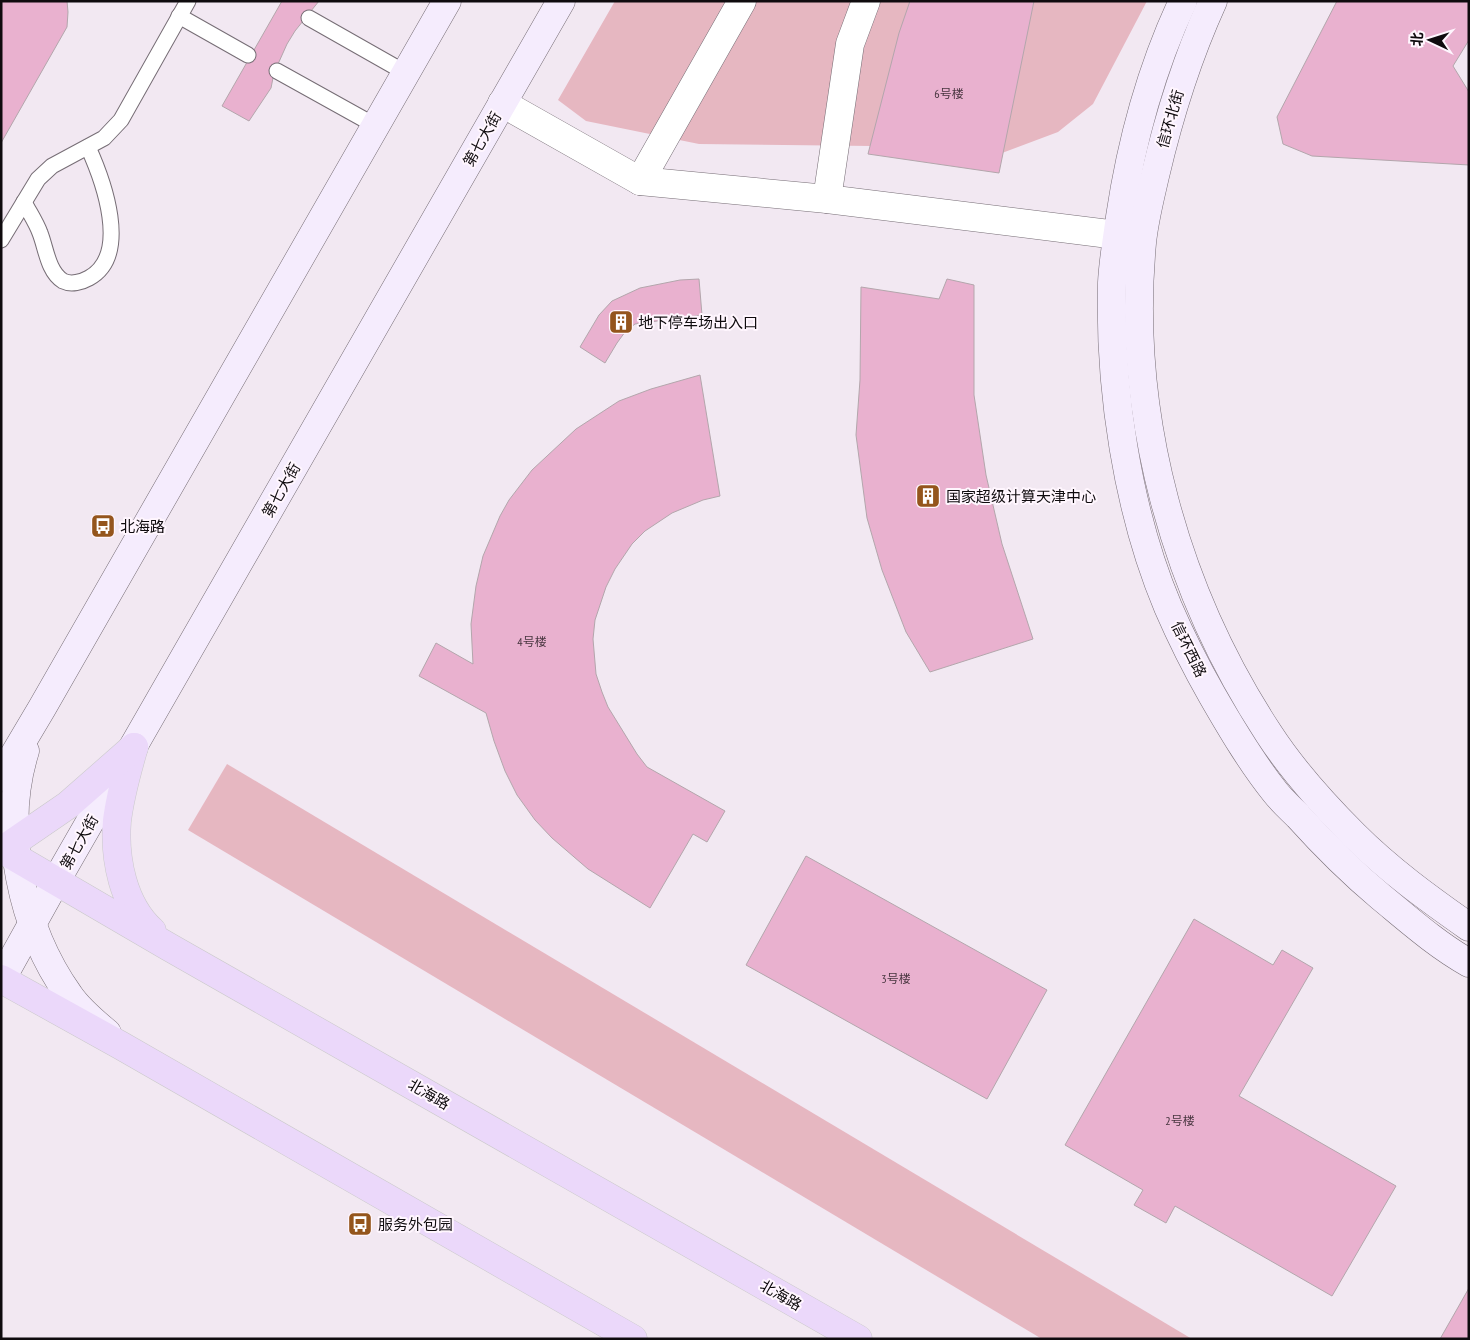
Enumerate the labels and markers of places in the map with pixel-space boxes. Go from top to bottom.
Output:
building icon: 地下停车场出入口 [608,309,634,335]
place label: 地下停车场出入口 [638,313,758,332]
building icon: 国家超级计算天津中心 [915,483,941,509]
place label: 国家超级计算天津中心 [946,487,1096,506]
bus stop icon: 北海路 [90,513,116,539]
place label: 北海路 [120,517,165,536]
bus stop icon: 服务外包园 [347,1211,373,1237]
place label: 服务外包园 [378,1215,453,1234]

